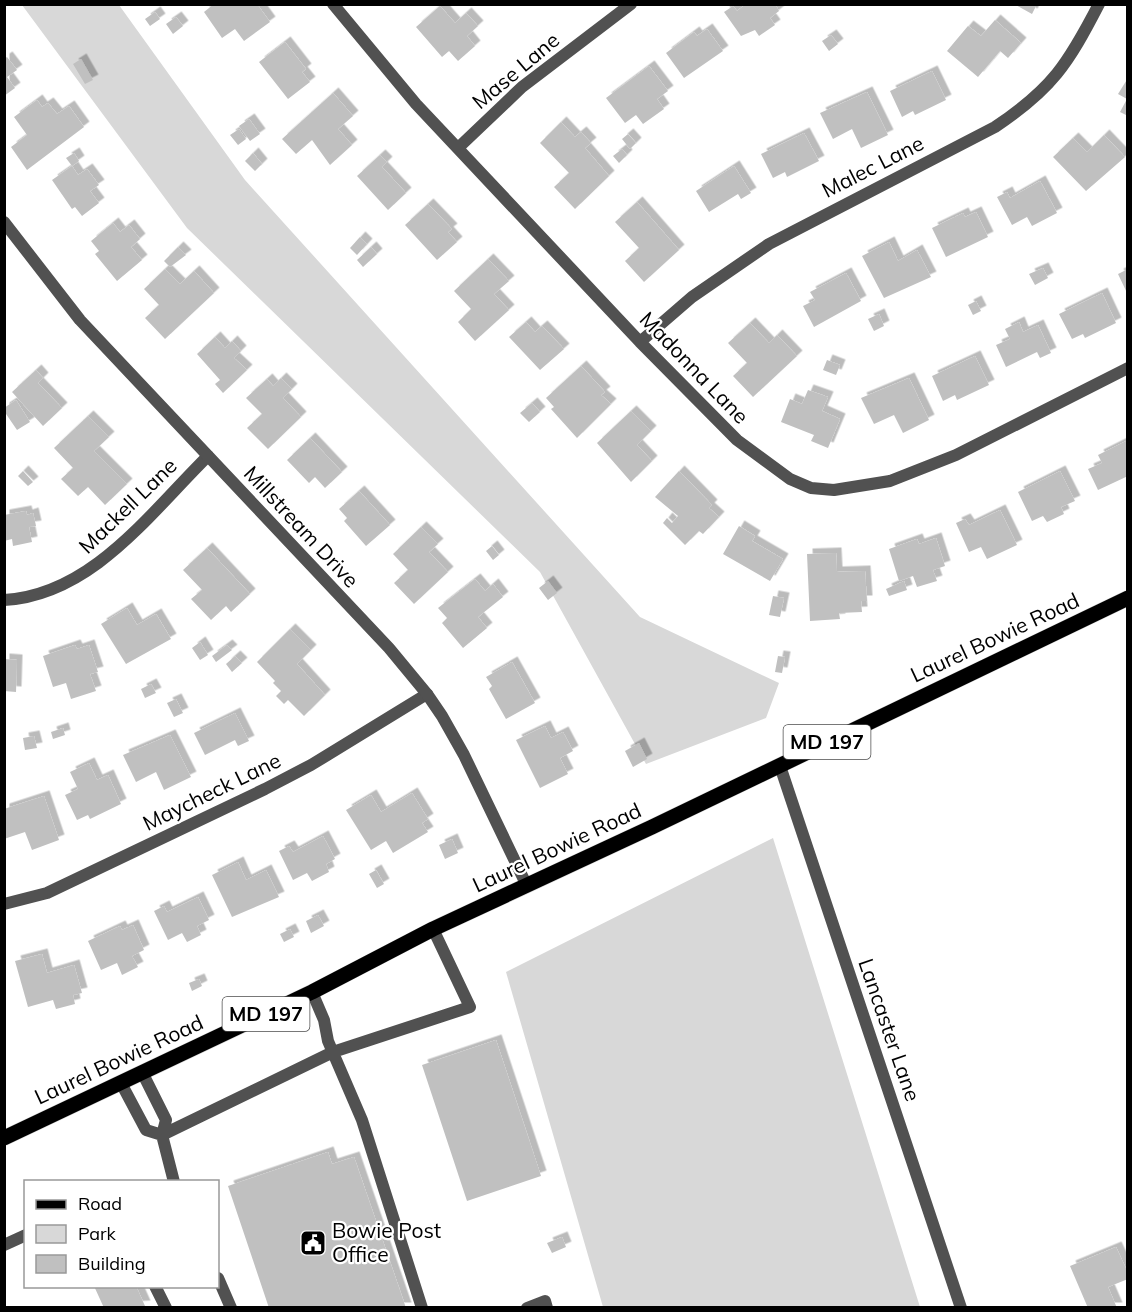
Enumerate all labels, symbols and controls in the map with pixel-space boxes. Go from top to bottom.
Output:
street label: Mase Lane [467,26,564,114]
street label: Malec Lane [817,129,928,203]
street label: Madonna Lane [635,306,755,429]
street label: Mackell Lane [73,452,182,558]
street label: Millstream Drive [239,460,365,593]
street label: Laurel Bowie Road [906,587,1083,688]
road number: MD 197 [784,725,870,759]
street label: Maycheck Lane [138,747,285,836]
street label: Laurel Bowie Road [468,797,645,898]
street label: Lancaster Lane [853,955,927,1104]
road number: MD 197 [222,997,310,1031]
street label: Laurel Bowie Road [30,1009,207,1110]
legend [24,1180,219,1288]
text: Road [78,1192,122,1215]
place label: Bowie Post Office [332,1217,441,1267]
text: Park [78,1222,117,1245]
public building icon: Bowie Post Office [298,1228,328,1258]
text: Building [78,1252,146,1275]

